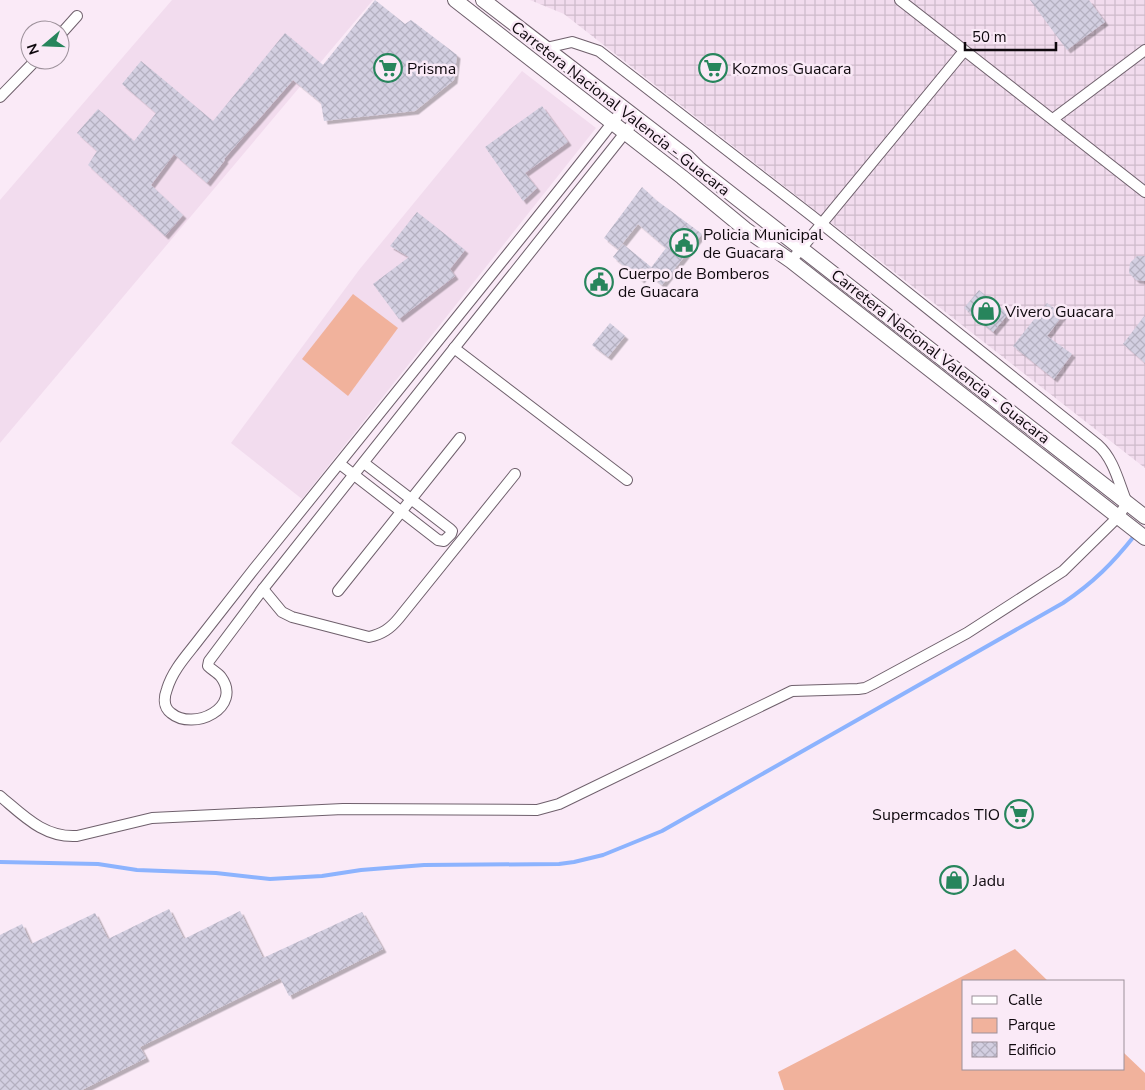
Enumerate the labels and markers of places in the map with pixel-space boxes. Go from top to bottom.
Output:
supermarket icon: Prisma [373,53,403,83]
supermarket icon: Kozmos Guacara [698,53,728,83]
place label: Prisma [407,58,456,80]
place label: Kozmos Guacara [732,58,851,80]
place label: Policia Municipal de Guacara [703,224,823,264]
public building icon: Policia Municipal de Guacara [669,228,699,258]
place label: Cuerpo de Bomberos de Guacara [618,263,770,303]
public building icon: Cuerpo de Bomberos de Guacara [584,267,614,297]
shop icon: Vivero Guacara [971,296,1001,326]
place label: Vivero Guacara [1004,301,1114,323]
supermarket icon: Supermcados TIO [1004,799,1034,829]
place label: Supermcados TIO [872,804,1000,826]
shop icon: Jadu [939,865,969,895]
place label: Jadu [972,870,1005,892]

